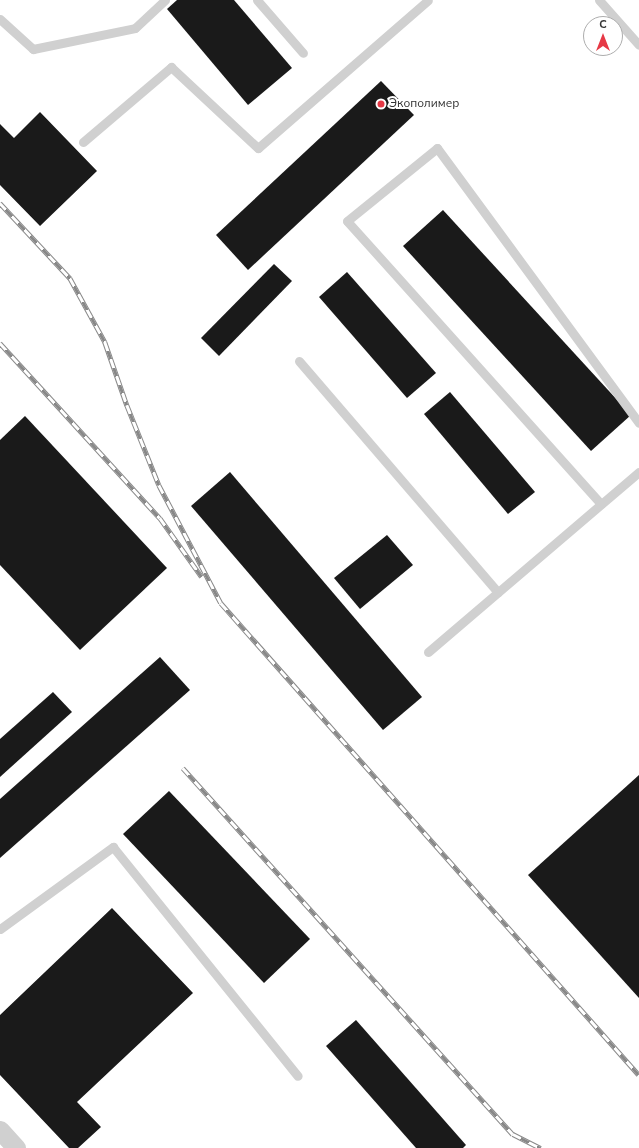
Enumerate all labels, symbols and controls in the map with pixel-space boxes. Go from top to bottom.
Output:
north arrow [583,16,623,56]
text: С [599,17,607,32]
place label: Экополимер [389,97,459,111]
marker: Экополимер [376,99,386,109]

